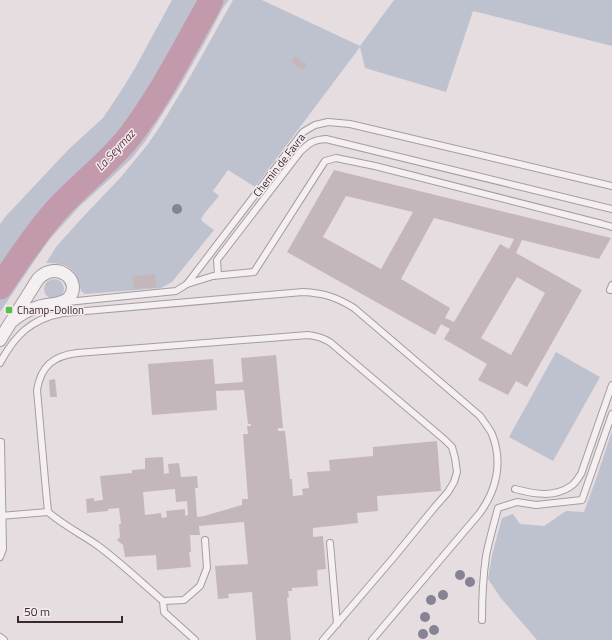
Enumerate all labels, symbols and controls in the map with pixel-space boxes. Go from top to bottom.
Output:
water label: La Seymaz [91,124,140,175]
street label: Chemin de Favra [249,129,309,200]
place label: Champ-Dollon [17,302,84,318]
marker: Champ-Dollon [4,305,14,315]
scale bar [18,598,122,624]
text: 50 m [24,602,50,621]

